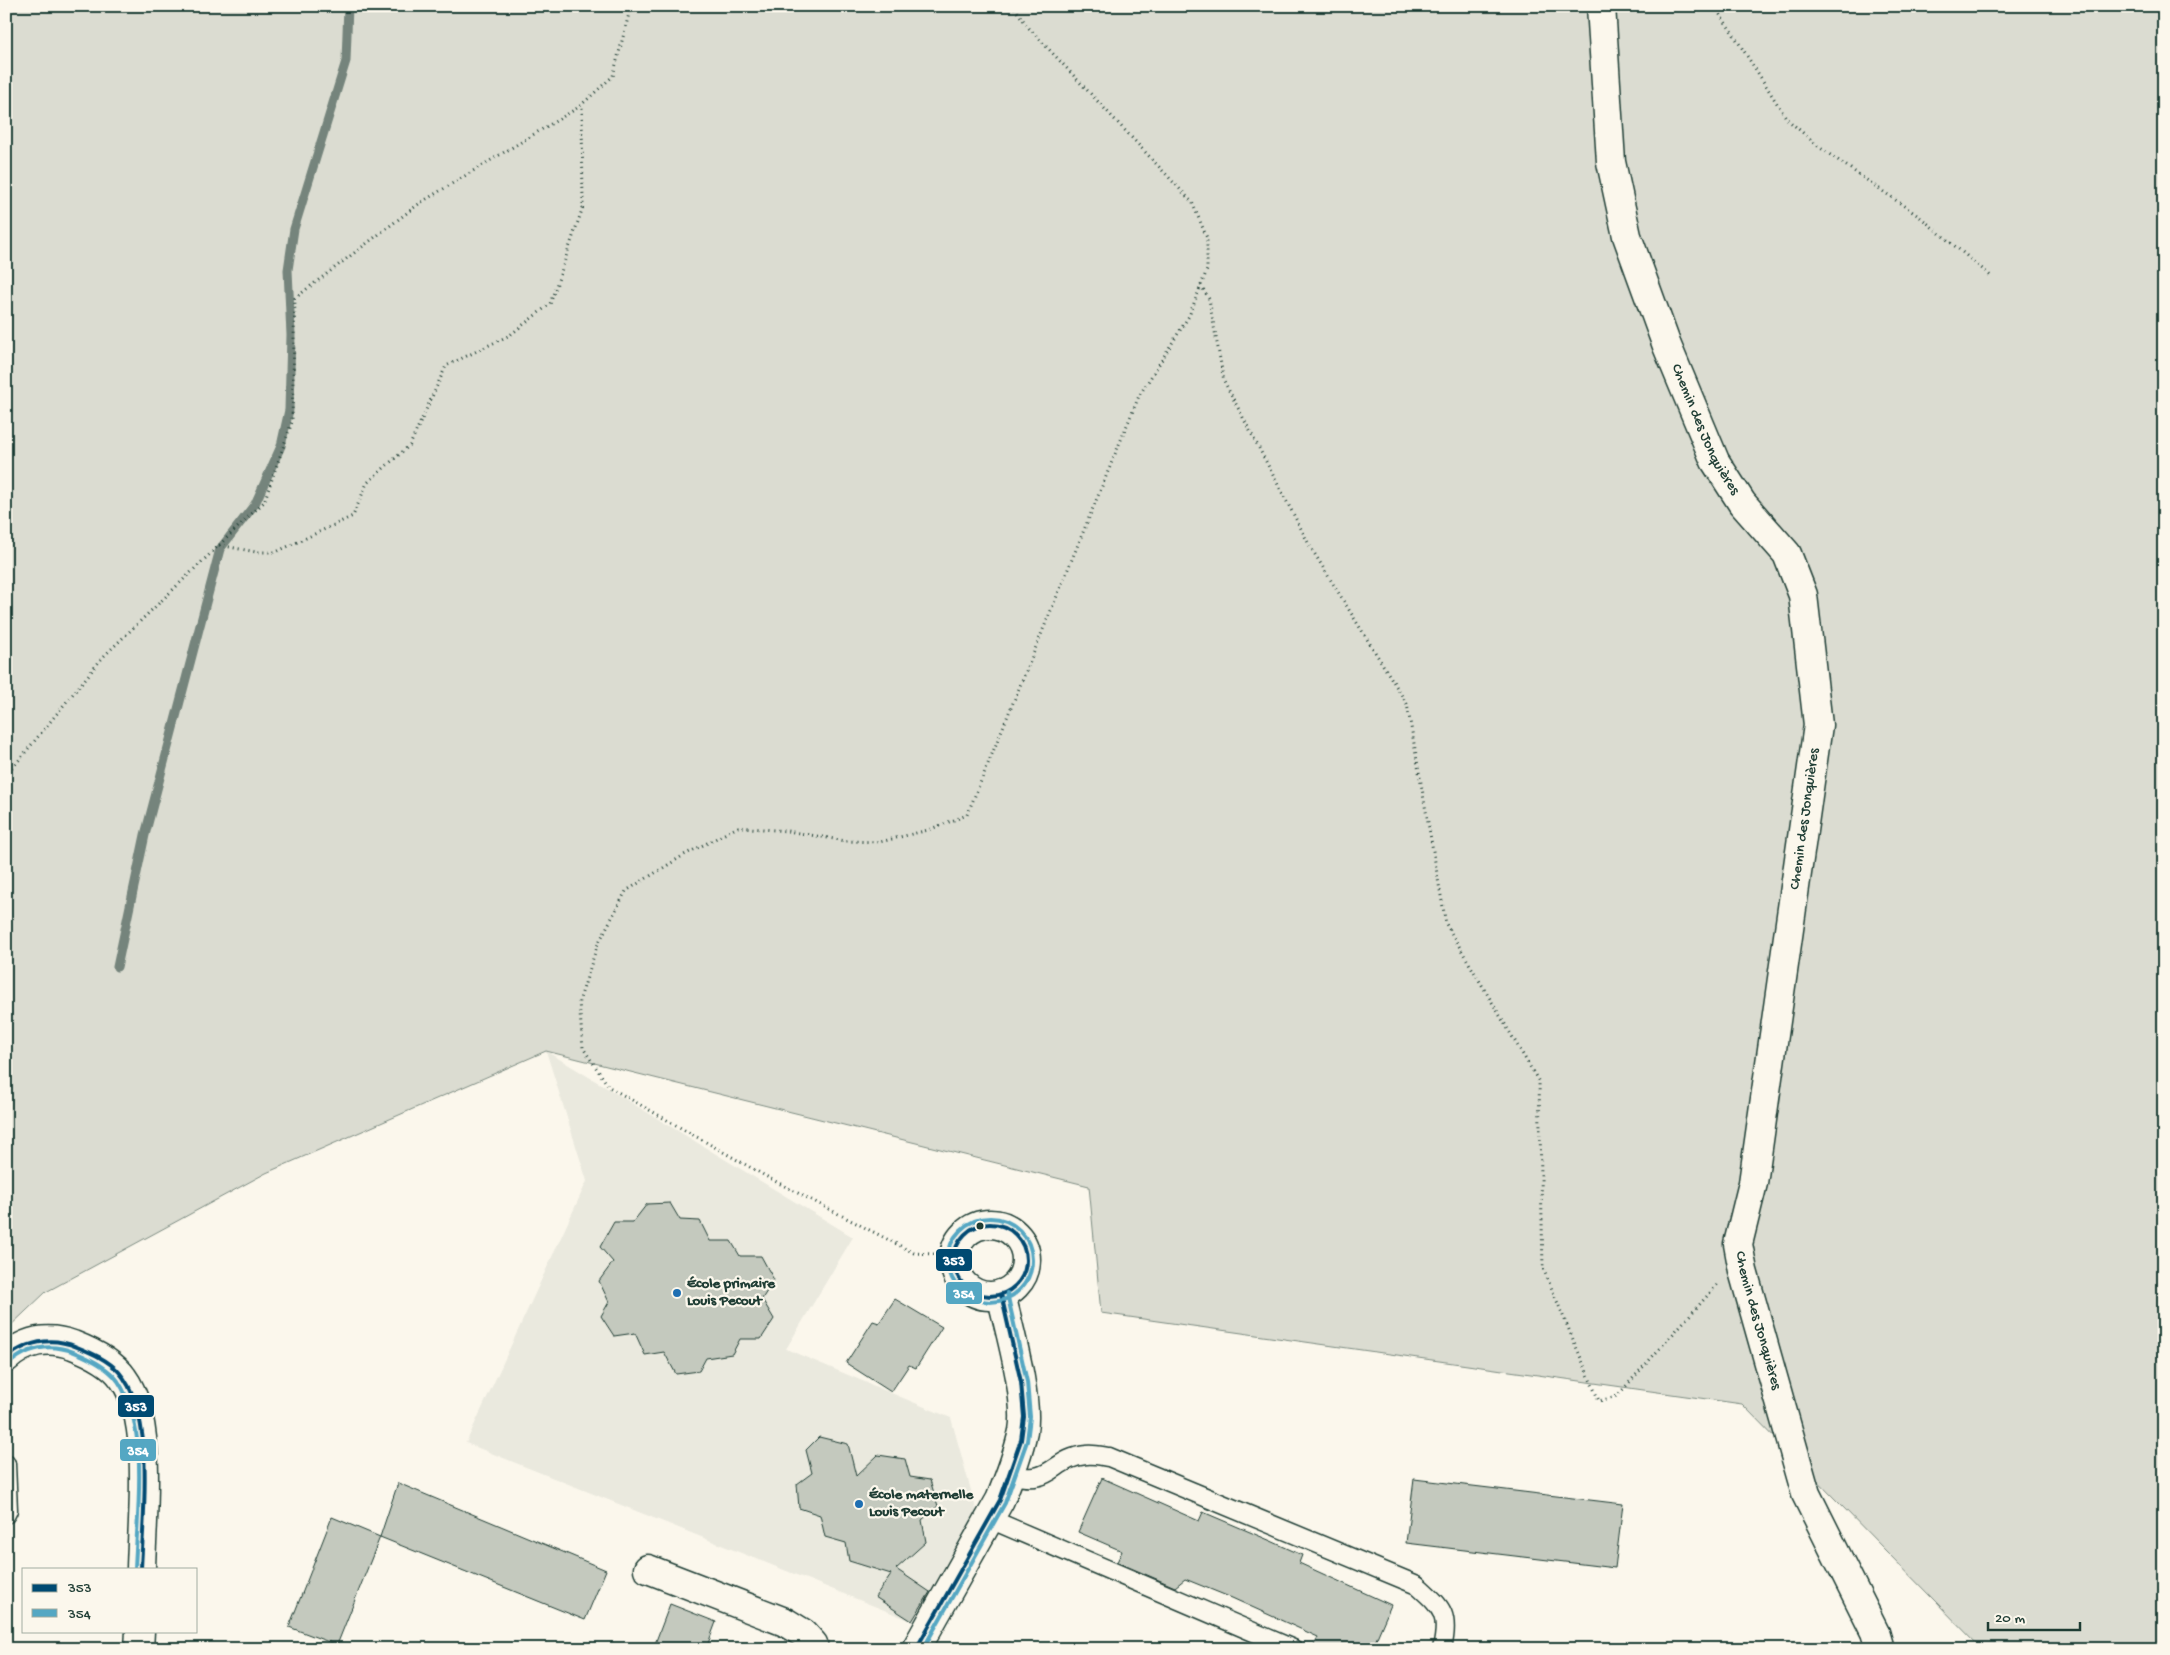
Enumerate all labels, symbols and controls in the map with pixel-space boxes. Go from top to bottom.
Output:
street label: Chemin des Jonquières [1667,361,1744,499]
street label: Chemin des Jonquières [1786,747,1824,891]
unlabelled marker [975,1221,985,1231]
line badge: 353 [935,1248,973,1272]
street label: Chemin des Jonquières [1731,1250,1785,1392]
text: 353 [942,1254,965,1271]
place label: École primaire Louis Pecout [687,1275,776,1310]
line badge: 354 [945,1281,983,1305]
marker: École primaire Louis Pecout [671,1287,683,1299]
text: 354 [952,1287,975,1304]
line badge: 353 [117,1394,155,1418]
text: 353 [124,1400,147,1417]
line badge: 354 [119,1438,157,1462]
text: 354 [126,1444,149,1461]
place label: École maternelle Louis Pecout [869,1486,974,1521]
marker: École maternelle Louis Pecout [853,1498,865,1510]
legend [22,1568,198,1632]
text: 353 [67,1580,92,1598]
scale bar [1988,1600,2080,1632]
text: 354 [67,1606,91,1624]
text: 20 m [1995,1610,2025,1628]

